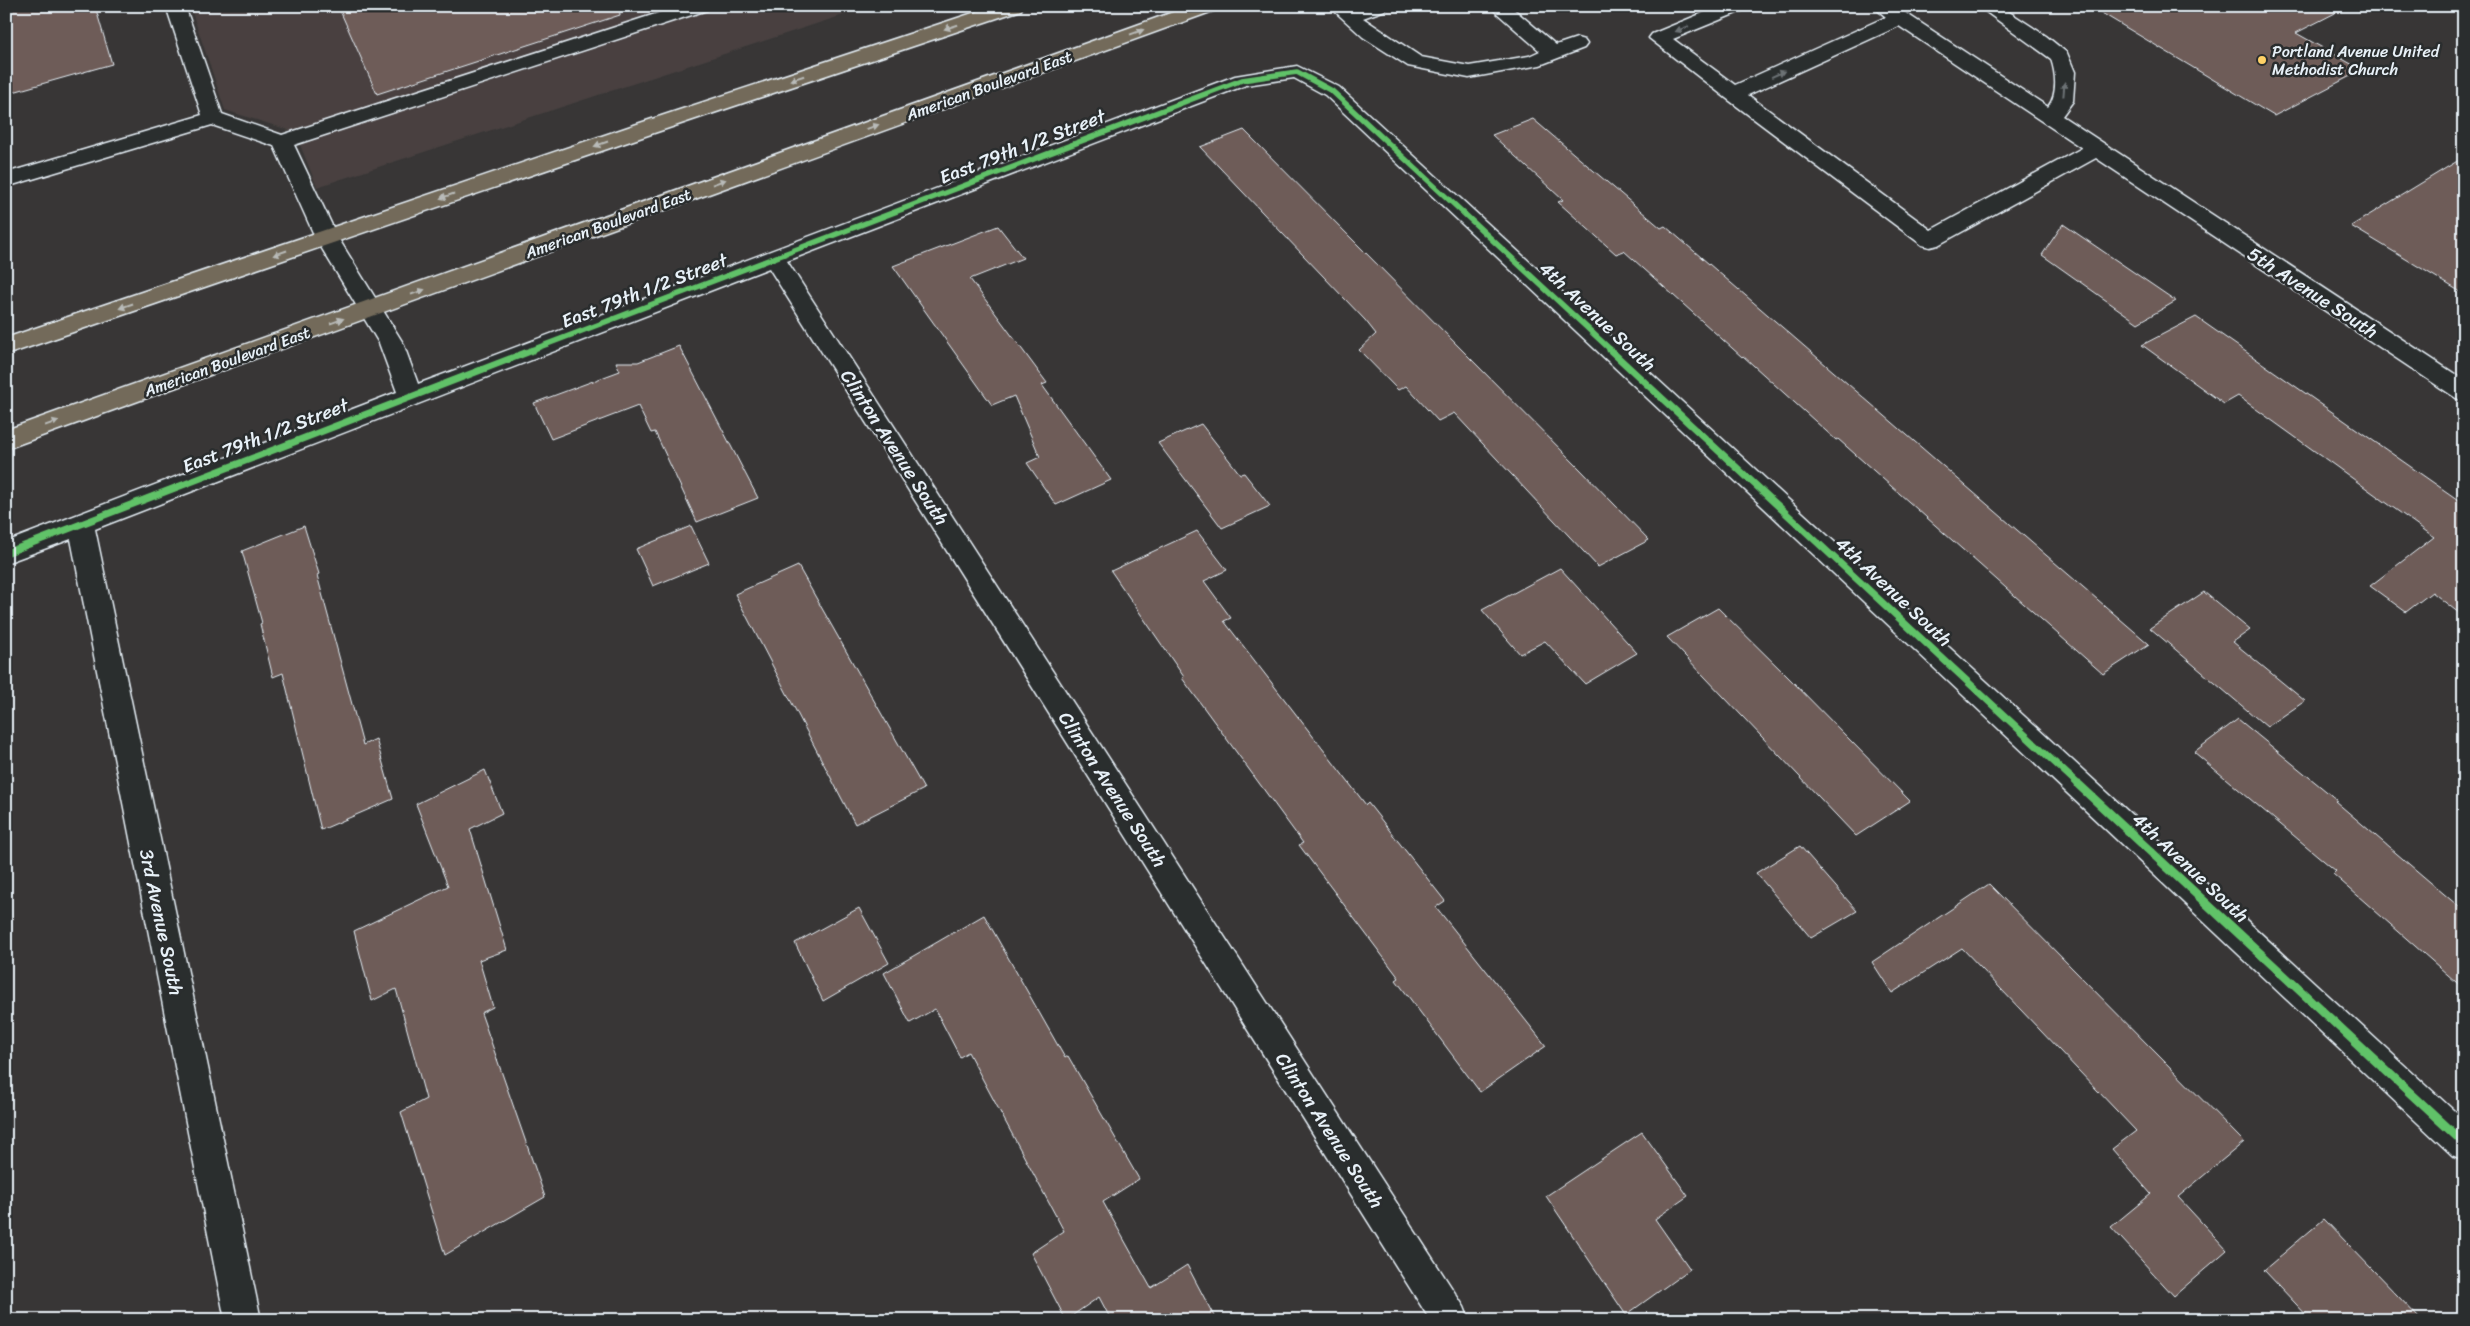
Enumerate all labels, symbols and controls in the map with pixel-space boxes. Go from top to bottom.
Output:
one-way arrow [943,23,958,31]
one-way arrow [1674,25,1689,33]
one-way arrow [1130,28,1145,36]
place label: Portland Avenue United Methodist Church [2272,37,2441,84]
street label: American Boulevard East [901,42,1076,129]
marker: Portland Avenue United Methodist Church [2256,54,2268,66]
one-way arrow [1771,69,1785,77]
one-way arrow [789,74,804,82]
one-way arrow [2061,81,2069,97]
street label: East 79th 1/2 Street [934,99,1111,193]
one-way arrow [864,123,879,130]
one-way arrow [593,140,608,148]
one-way arrow [712,178,727,186]
street label: American Boulevard East [520,180,695,267]
one-way arrow [439,192,454,200]
street label: 5th Avenue South [2241,238,2385,347]
street label: East 79th 1/2 Street [556,243,733,337]
one-way arrow [272,249,287,257]
street label: 4th Avenue South [1531,253,1664,380]
one-way arrow [411,288,426,296]
one-way arrow [119,303,134,310]
one-way arrow [330,317,345,325]
street label: American Boulevard East [139,318,314,405]
street label: Clinton Avenue South [832,363,958,532]
street label: East 79th 1/2 Street [177,388,354,482]
one-way arrow [45,419,60,427]
street label: 4th Avenue South [1827,528,1960,655]
street label: Clinton Avenue South [1050,705,1176,874]
street label: 4th Avenue South [2124,804,2257,931]
street label: 3rd Avenue South [130,846,193,998]
street label: Clinton Avenue South [1267,1046,1393,1215]

